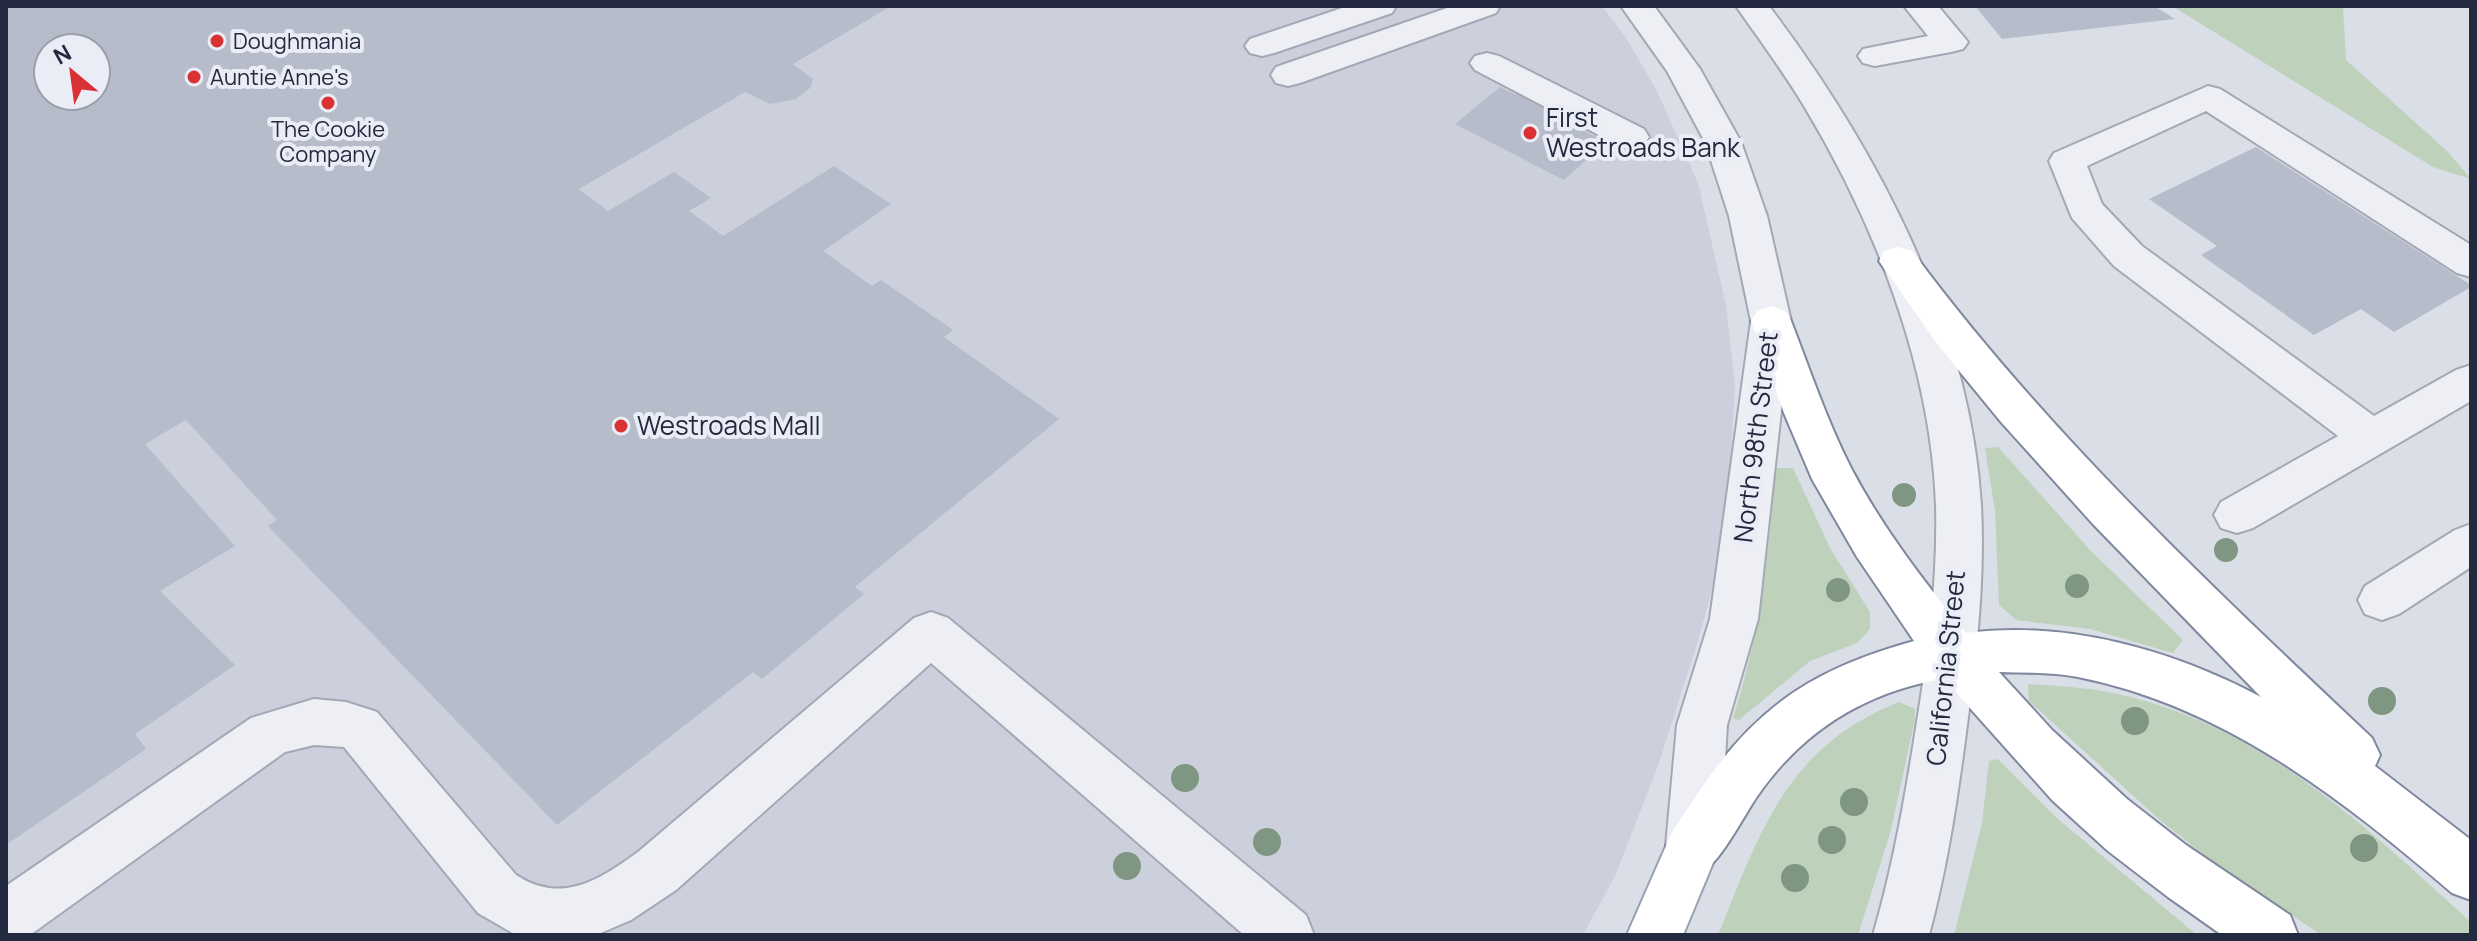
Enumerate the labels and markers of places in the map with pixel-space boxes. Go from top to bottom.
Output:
place label: Doughmania [233,26,361,56]
marker: Doughmania [208,32,226,50]
place label: Auntie Anne's [210,62,349,92]
marker: Auntie Anne's [185,68,203,86]
marker: The Cookie Company [319,94,337,112]
place label: First Westroads Bank [1546,99,1741,165]
place label: The Cookie Company [271,114,385,169]
marker: First Westroads Bank [1521,124,1539,142]
place label: Westroads Mall [637,407,821,443]
marker: Westroads Mall [612,417,630,435]

